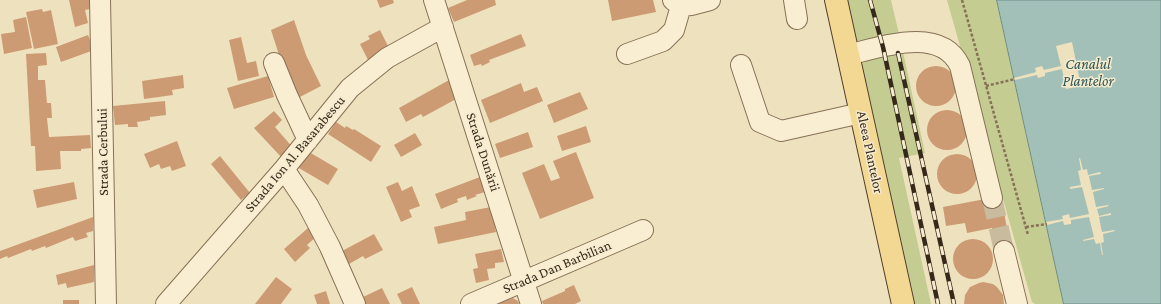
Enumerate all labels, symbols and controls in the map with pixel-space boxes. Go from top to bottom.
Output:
water label: Canalul Plantelor [1062,55,1114,90]
street label: Strada Ion Al. Basarabescu [241,92,349,216]
street label: Strada Cerbului [94,108,112,196]
street label: Aleea Plantelor [853,109,887,195]
street label: Strada Dunării [462,110,504,194]
street label: Strada Dan Barbilian [500,237,614,297]

